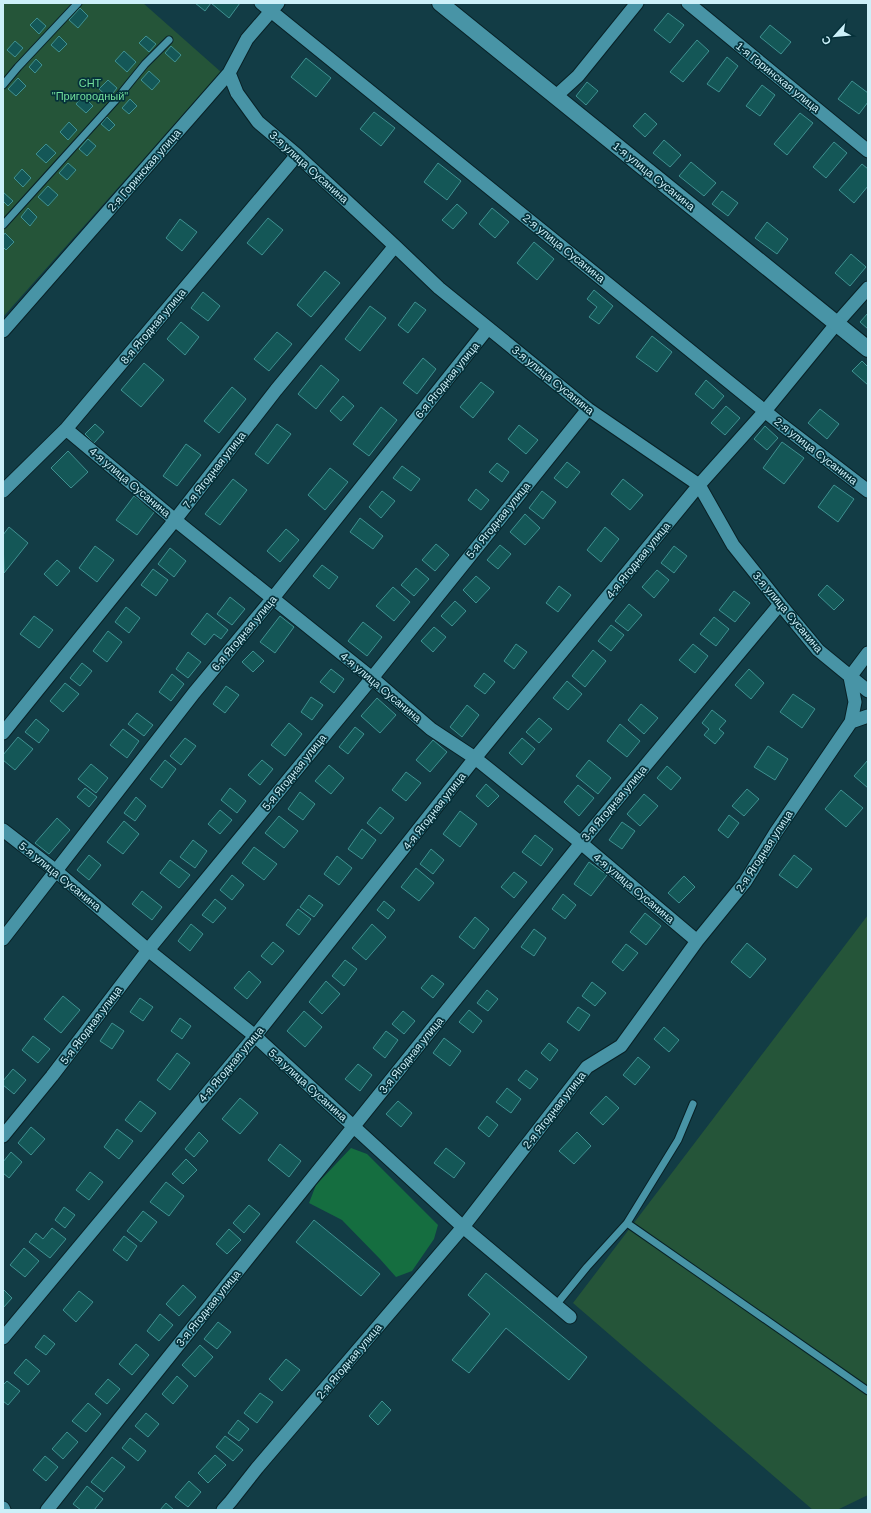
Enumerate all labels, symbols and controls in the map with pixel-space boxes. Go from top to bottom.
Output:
north arrow [815,16,855,56]
text: С [819,34,833,47]
street label: 1-я Горинская улица [734,39,823,115]
park label: СНТ "Пригородный" [52,77,128,102]
street label: 2-я Горинская улица [105,126,183,213]
street label: 3-я улица Сусанина [267,129,351,206]
street label: 1-я улица Сусанина [611,139,698,213]
street label: 2-я улица Сусанина [521,211,608,285]
street label: 8-я Ягодная улица [118,285,188,366]
street label: 6-я Ягодная улица [413,339,482,420]
street label: 3-я улица Сусанина [510,343,597,417]
street label: 2-я улица Сусанина [772,415,860,487]
street label: 7-я Ягодная улица [180,428,248,511]
street label: 4-я улица Сусанина [87,445,173,520]
street label: 5-я Ягодная улица [464,479,533,560]
street label: 4-я Ягодная улица [604,519,673,600]
street label: 3-я улица Сусанина [751,569,826,655]
street label: 6-я Ягодная улица [209,592,279,673]
street label: 4-я улица Сусанина [338,650,424,725]
street label: 5-я Ягодная улица [260,731,329,812]
street label: 3-я Ягодная улица [579,762,649,843]
street label: 4-я Ягодная улица [400,769,468,852]
street label: 2-я Ягодная улица [733,807,795,894]
street label: 5-я улица Сусанина [17,839,104,913]
street label: 4-я улица Сусанина [591,851,677,926]
street label: 5-я Ягодная улица [58,983,125,1066]
street label: 3-я Ягодная улица [377,1014,446,1095]
street label: 4-я Ягодная улица [196,1023,266,1104]
street label: 5-я улица Сусанина [266,1047,350,1124]
street label: 2-я Ягодная улица [520,1068,588,1151]
street label: 3-я Ягодная улица [174,1267,243,1348]
street label: 2-я Ягодная улица [314,1320,384,1401]

